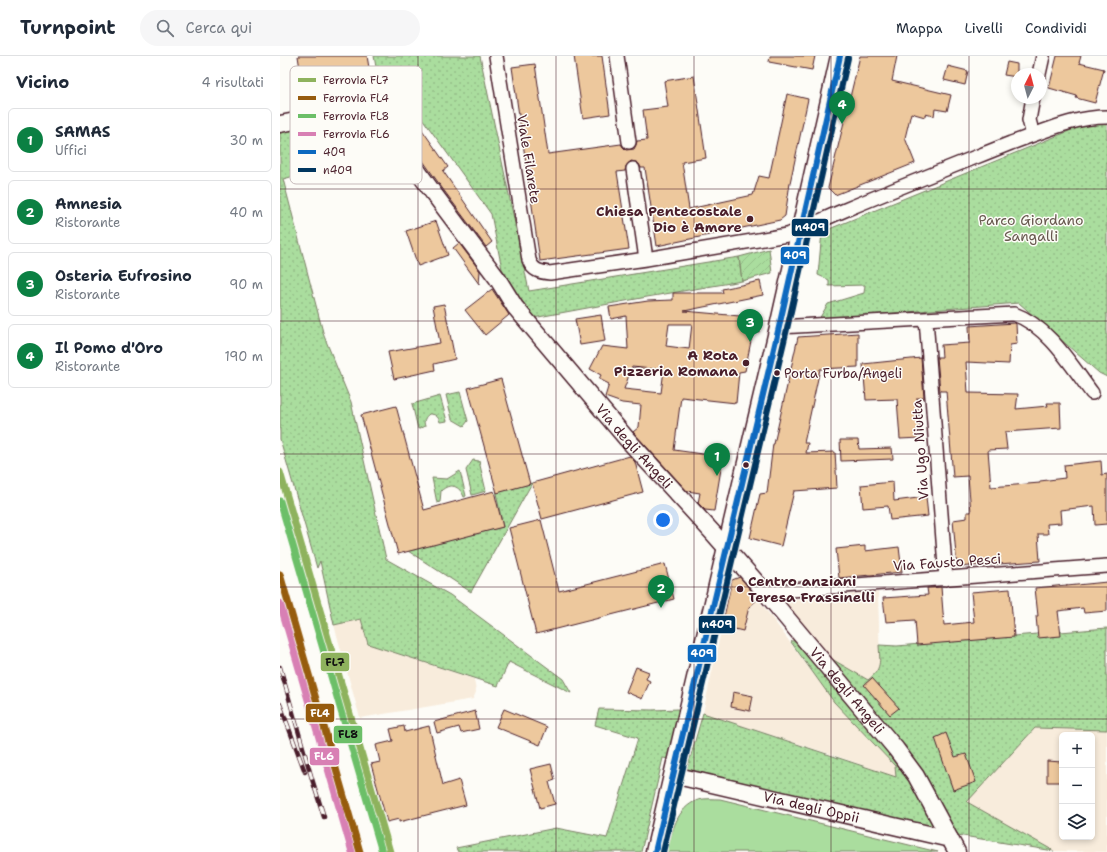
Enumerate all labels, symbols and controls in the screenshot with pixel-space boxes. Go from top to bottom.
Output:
search box [140,10,420,46]
text: Turnpoint [20,15,116,40]
icon: search [154,17,176,39]
text: Cerca qui [186,18,252,38]
text: Mappa [896,19,943,37]
text: Livelli [965,19,1003,37]
text: Condividi [1025,19,1087,37]
legend [290,66,422,184]
north arrow [1011,68,1047,104]
text: Vicino [16,71,69,93]
text: Ferrovia FL7 [323,73,389,88]
text: 4 risultati [201,74,264,91]
text: Ferrovia FL4 [323,91,389,106]
pin: 4 [829,91,855,124]
text: Ferrovia FL8 [323,109,389,124]
street label: Viale Filarete [513,113,545,205]
text: SAMAS [55,122,110,142]
text: Ferrovia FL6 [323,127,390,142]
text: 1 [27,132,33,149]
text: 30 m [229,132,263,149]
text: Uffici [55,142,87,159]
text: 409 [323,145,346,160]
text: n409 [323,163,352,178]
text: Amnesia [55,194,122,214]
place label: Chiesa Pentecostale Dio è Amore [596,202,742,236]
text: 2 [25,204,35,221]
text: 40 m [229,204,263,221]
park label: Parco Giordano Sangalli [978,211,1084,245]
text: Ristorante [55,214,120,231]
marker: Chiesa Pentecostale Dio è Amore [745,214,755,224]
line badge: n409 [791,218,829,237]
text: n409 [795,220,825,235]
line badge: 409 [780,246,810,265]
text: 409 [783,248,807,263]
text: Osteria Eufrosino [55,266,192,286]
text: 3 [25,276,35,293]
text: 90 m [229,276,263,293]
text: Ristorante [55,286,120,303]
pin: 3 [737,309,763,342]
text: Il Pomo d'Oro [55,338,163,358]
place label: A Rota Pizzeria Romana [614,346,738,380]
text: 4 [25,348,35,365]
text: 190 m [224,348,263,365]
text: Ristorante [55,358,120,375]
marker: A Rota Pizzeria Romana [741,358,751,368]
place label: Porta Furba/Angeli [784,365,902,382]
marker: Porta Furba/Angeli [772,368,782,378]
street label: Via Ugo Niutta [907,399,932,501]
street label: Via degli Angeli [592,400,677,492]
pin: 1 [704,443,730,476]
unlabelled marker [741,460,751,470]
your location [653,510,673,530]
street label: Via Fausto Pesci [892,549,1002,575]
place label: Centro anziani Teresa Frassinelli [748,572,875,606]
pin: 2 [648,575,674,608]
marker: Centro anziani Teresa Frassinelli [735,584,745,594]
line badge: n409 [698,615,736,634]
text: n409 [702,617,732,632]
street label: Via degli Angeli [806,643,889,738]
line badge: 409 [687,644,717,663]
text: 409 [690,646,714,661]
line badge: FL7 [320,652,350,672]
text: FL7 [325,655,345,670]
line badge: FL4 [305,703,335,723]
text: FL4 [310,706,330,721]
line badge: FL8 [333,725,363,744]
text: FL8 [338,727,358,742]
map controls [1059,732,1095,840]
button: + [1059,732,1095,768]
line badge: FL6 [309,747,340,766]
text: FL6 [314,749,334,764]
button: − [1059,768,1095,804]
street label: Via degli Oppii [761,787,861,827]
button: layers [1059,804,1095,840]

